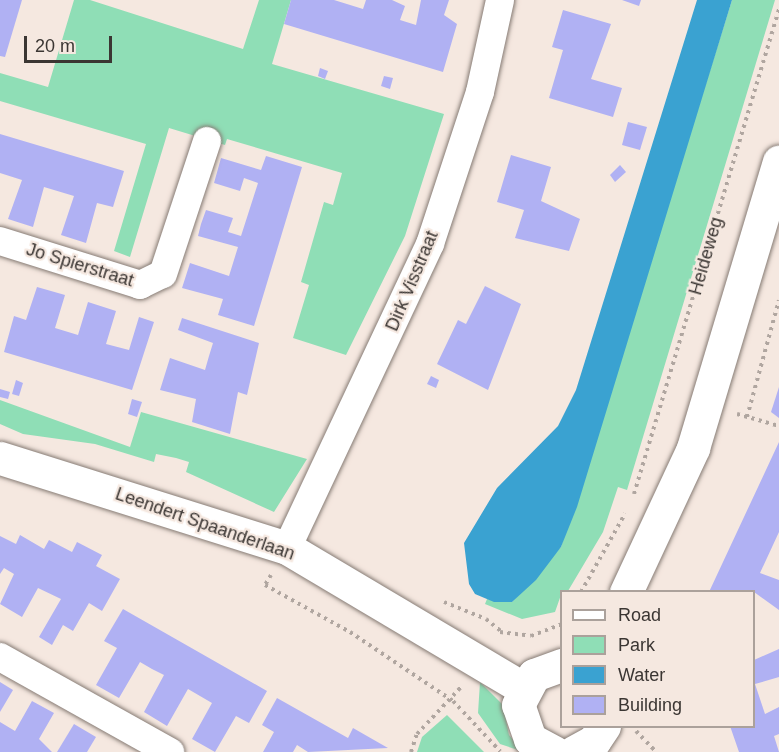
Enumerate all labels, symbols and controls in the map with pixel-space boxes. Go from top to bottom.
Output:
scale bar [27,24,116,62]
text: 20 m [35,36,75,56]
street label: Heideweg [685,215,727,297]
street label: Dirk Visstraat [381,228,443,334]
street label: Jo Spierstraat [24,238,136,292]
street label: Leendert Spaanderlaan [113,483,297,565]
legend [560,590,755,728]
text: Road [618,605,661,625]
text: Park [618,635,655,655]
text: Water [618,665,665,685]
text: Building [618,695,682,715]

